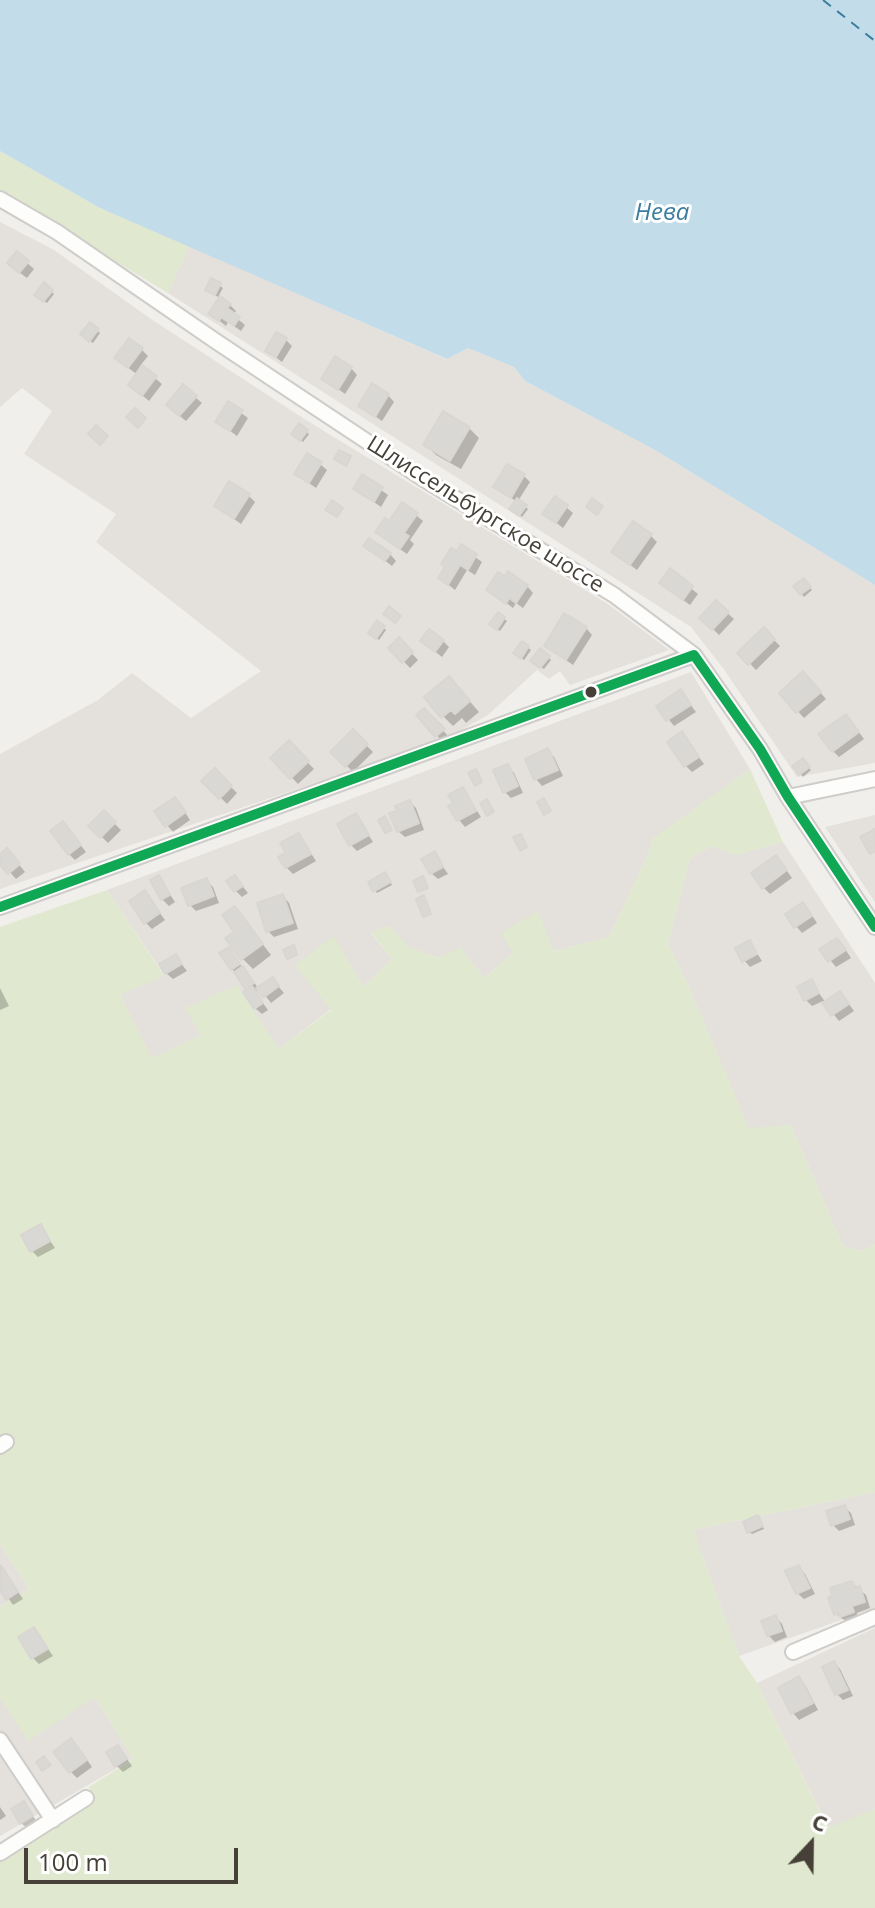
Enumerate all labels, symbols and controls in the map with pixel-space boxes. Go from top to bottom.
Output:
water label: Нева [635,199,689,227]
street label: Шлиссельбургское шоссе [361,431,609,599]
unlabelled marker [583,684,599,700]
north arrow [771,1804,851,1884]
text: С [808,1805,832,1838]
scale bar [28,1832,242,1882]
text: 100 m [38,1845,108,1878]

